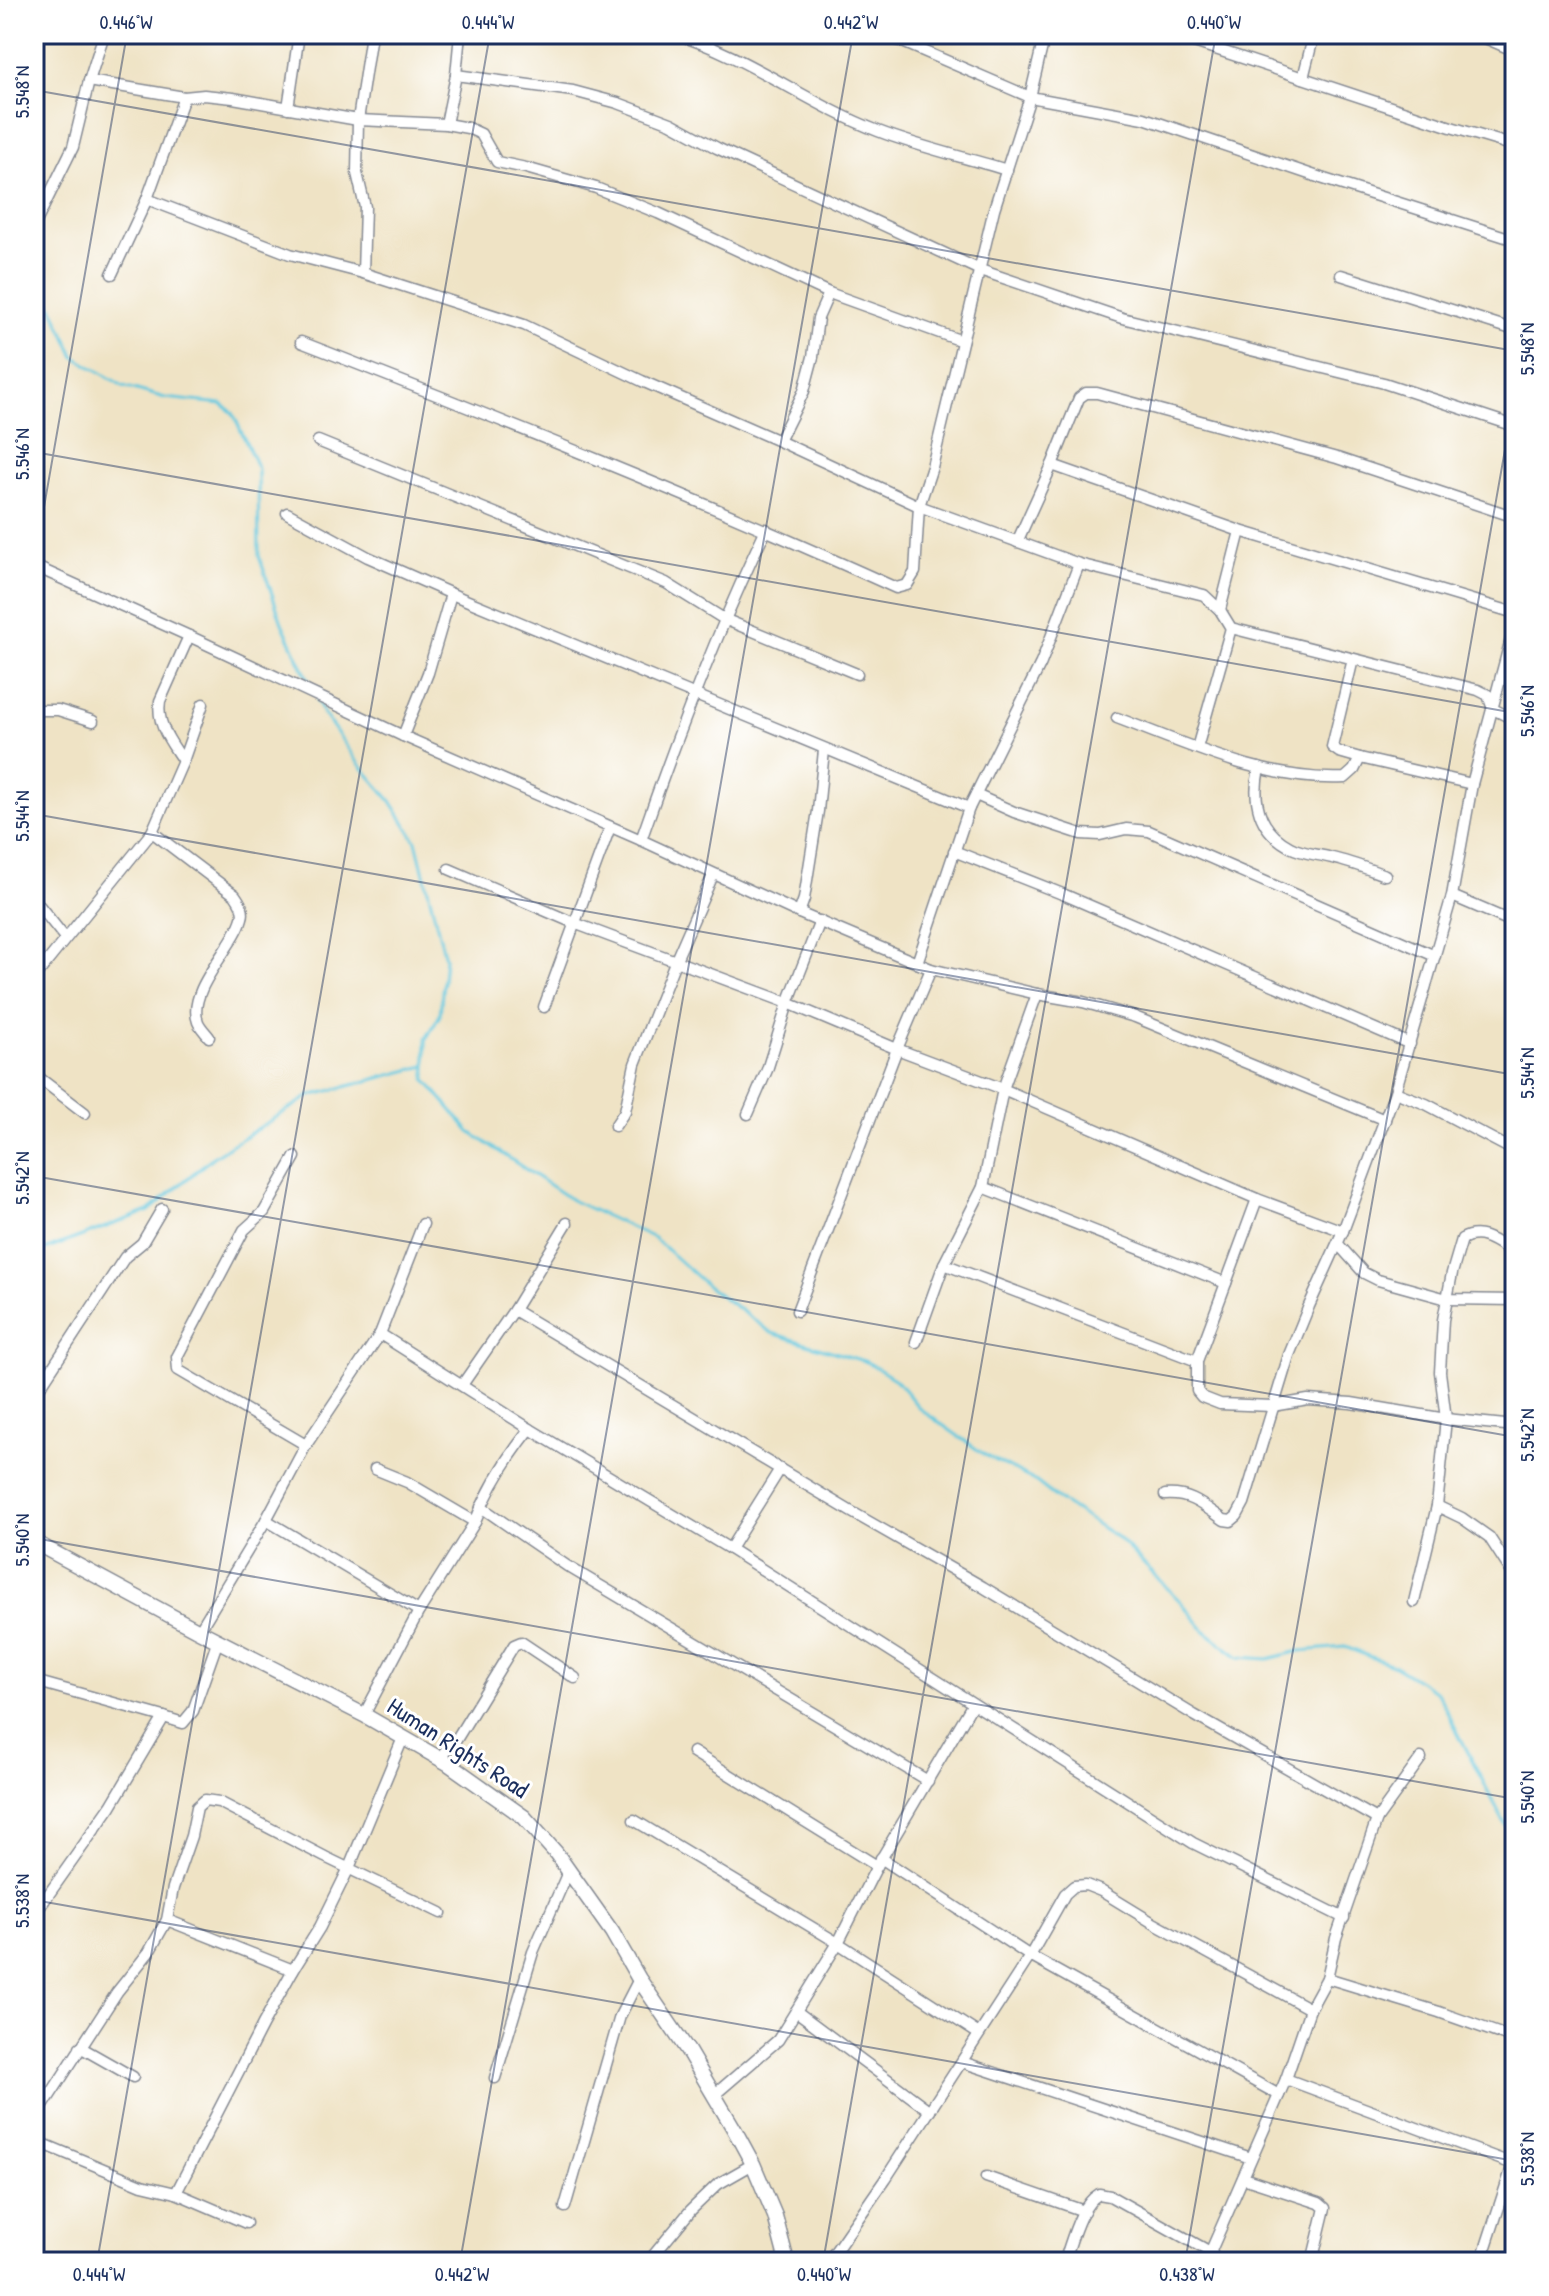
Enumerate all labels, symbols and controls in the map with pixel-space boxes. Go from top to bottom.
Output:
text: 0.446°W [99,8,153,35]
text: 0.444°W [462,8,515,35]
text: 0.442°W [824,8,879,35]
text: 0.440°W [1187,8,1242,35]
text: 5.548°N [8,66,35,118]
text: 5.548°N [1513,323,1540,375]
text: 5.546°N [8,428,35,480]
text: 5.546°N [1513,685,1540,737]
text: 5.544°N [8,790,35,842]
text: 5.544°N [1513,1047,1540,1099]
text: 5.542°N [8,1151,35,1205]
text: 5.542°N [1513,1408,1540,1462]
text: 5.540°N [8,1514,35,1566]
street label: Human Rights Road [382,1690,535,1805]
text: 5.540°N [1513,1771,1540,1823]
text: 5.538°N [8,1874,35,1928]
text: 5.538°N [1513,2132,1540,2186]
text: 0.444°W [73,2260,126,2287]
text: 0.442°W [435,2260,490,2287]
text: 0.440°W [797,2260,852,2287]
text: 0.438°W [1159,2260,1215,2287]

